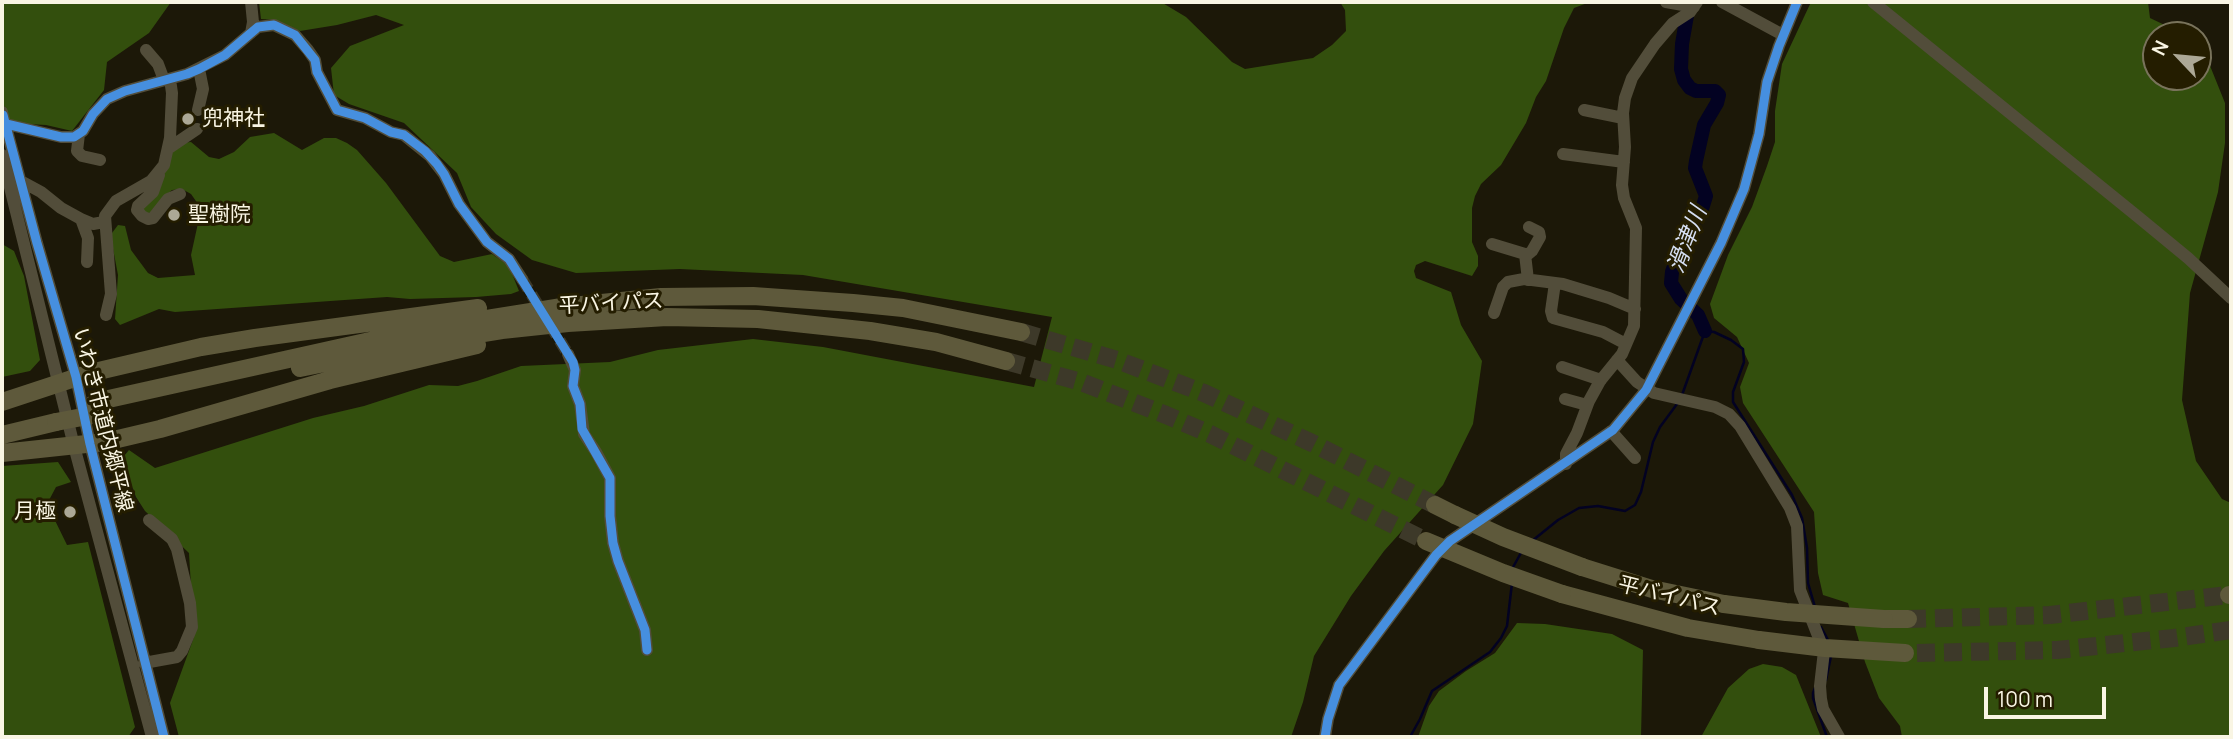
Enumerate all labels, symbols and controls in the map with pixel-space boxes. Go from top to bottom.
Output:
north arrow [2142,21,2212,91]
text: N [2145,36,2175,60]
place label: 兜神社 [202,106,265,132]
marker: 兜神社 [180,111,196,127]
place label: 聖樹院 [188,202,251,228]
water label: 滑津川 [1663,203,1713,277]
marker: 聖樹院 [166,207,182,223]
street label: 平バイパス [558,289,664,319]
street label: いわき市道内郷平線 [67,325,137,515]
place label: 月極 [14,499,56,525]
marker: 月極 [62,504,78,520]
street label: 平バイパス [1615,572,1723,622]
scale bar [1988,672,2110,716]
text: 100 m [1997,685,2053,713]

